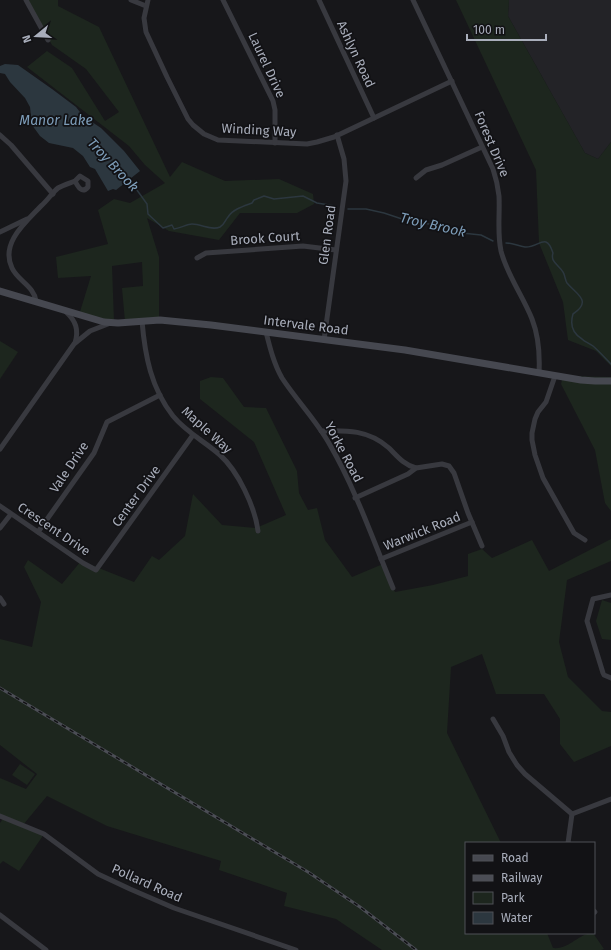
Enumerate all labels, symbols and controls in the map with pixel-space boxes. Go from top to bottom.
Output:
north arrow [16,16,56,56]
scale bar [467,16,546,42]
street label: Ashlyn Road [334,18,378,90]
text: 100 m [473,23,505,37]
street label: Laurel Drive [245,30,289,100]
text: N [20,33,34,44]
street label: Forest Drive [471,109,513,179]
water label: Manor Lake [19,112,93,129]
street label: Winding Way [221,121,297,139]
water label: Troy Brook [84,135,142,196]
street label: Glen Road [315,204,339,266]
water label: Troy Brook [398,209,468,241]
street label: Brook Court [230,228,301,248]
street label: Intervale Road [263,312,349,338]
street label: Maple Way [179,403,236,457]
street label: Yorke Road [322,419,366,485]
street label: Vale Drive [46,439,92,495]
street label: Center Drive [109,462,163,530]
street label: Crescent Drive [15,499,93,559]
street label: Warwick Road [381,509,463,553]
legend [465,842,595,934]
text: Road [501,851,529,865]
street label: Pollard Road [110,861,184,905]
text: Railway [501,871,542,885]
text: Park [501,891,525,905]
text: Water [501,911,533,925]

